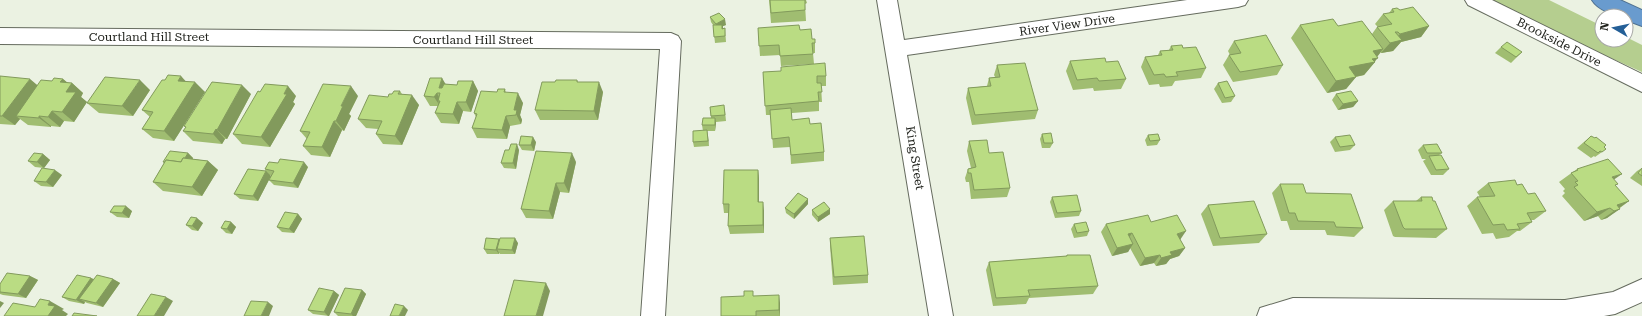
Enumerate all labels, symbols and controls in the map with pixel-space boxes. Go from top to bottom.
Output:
north arrow [1594,8,1634,48]
street label: River View Drive [1018,11,1116,39]
street label: Brookside Drive [1514,15,1604,70]
text: N [1598,21,1612,32]
street label: Courtland Hill Street [89,30,210,44]
street label: Courtland Hill Street [413,33,534,47]
street label: King Street [903,125,927,191]

